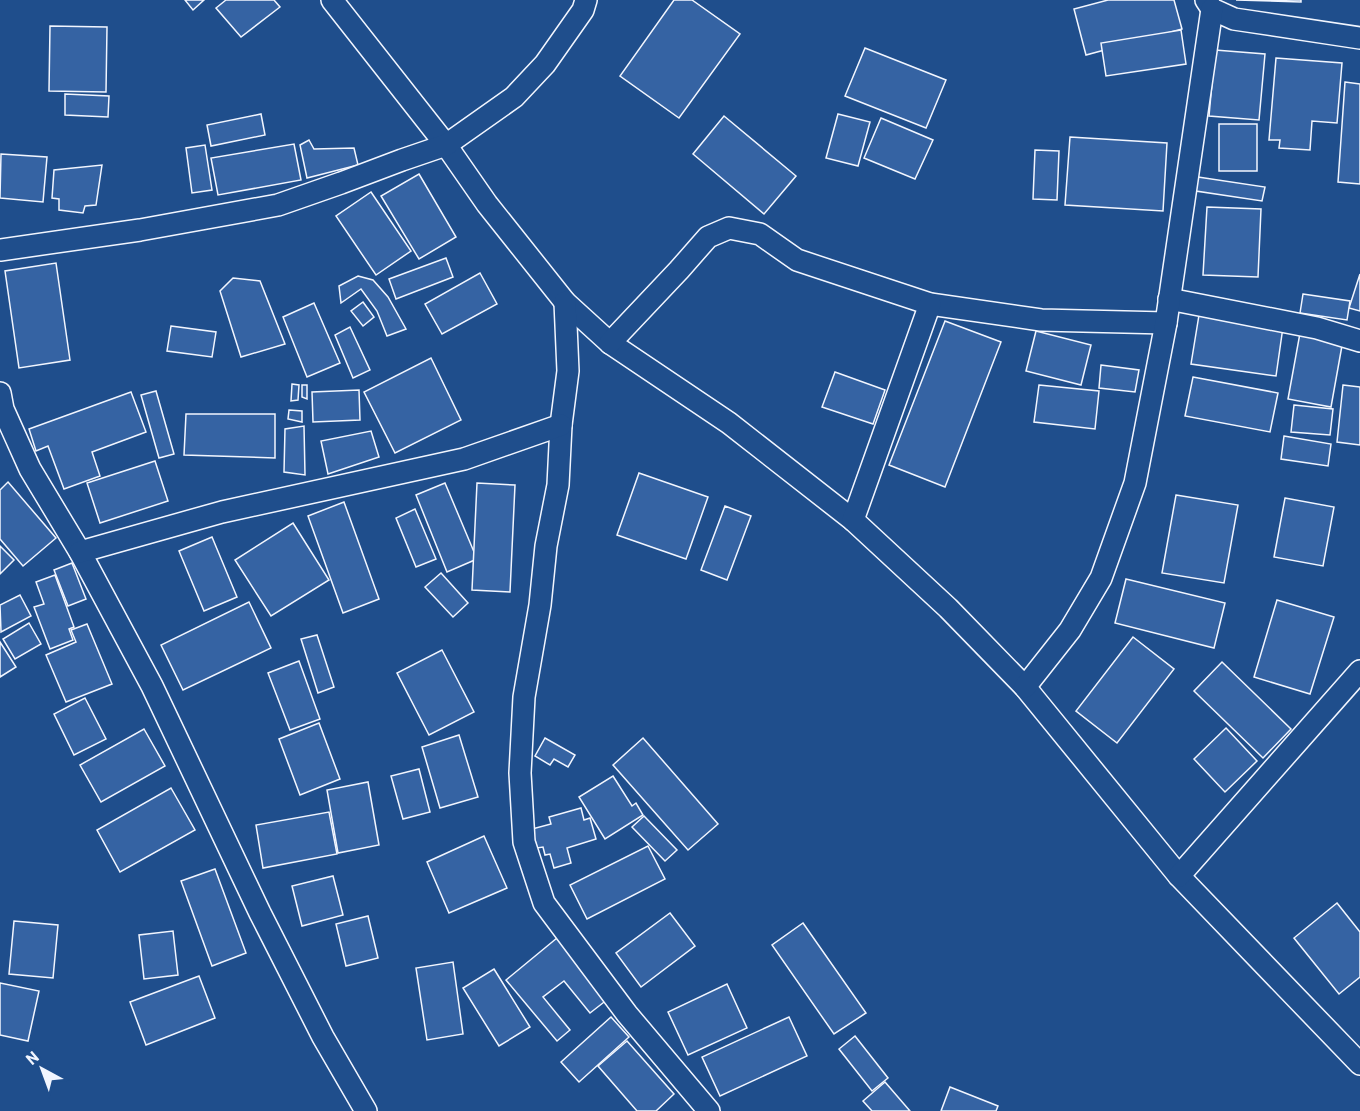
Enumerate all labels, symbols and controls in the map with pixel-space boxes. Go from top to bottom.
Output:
north arrow [12,1039,72,1099]
text: N [22,1047,42,1068]

